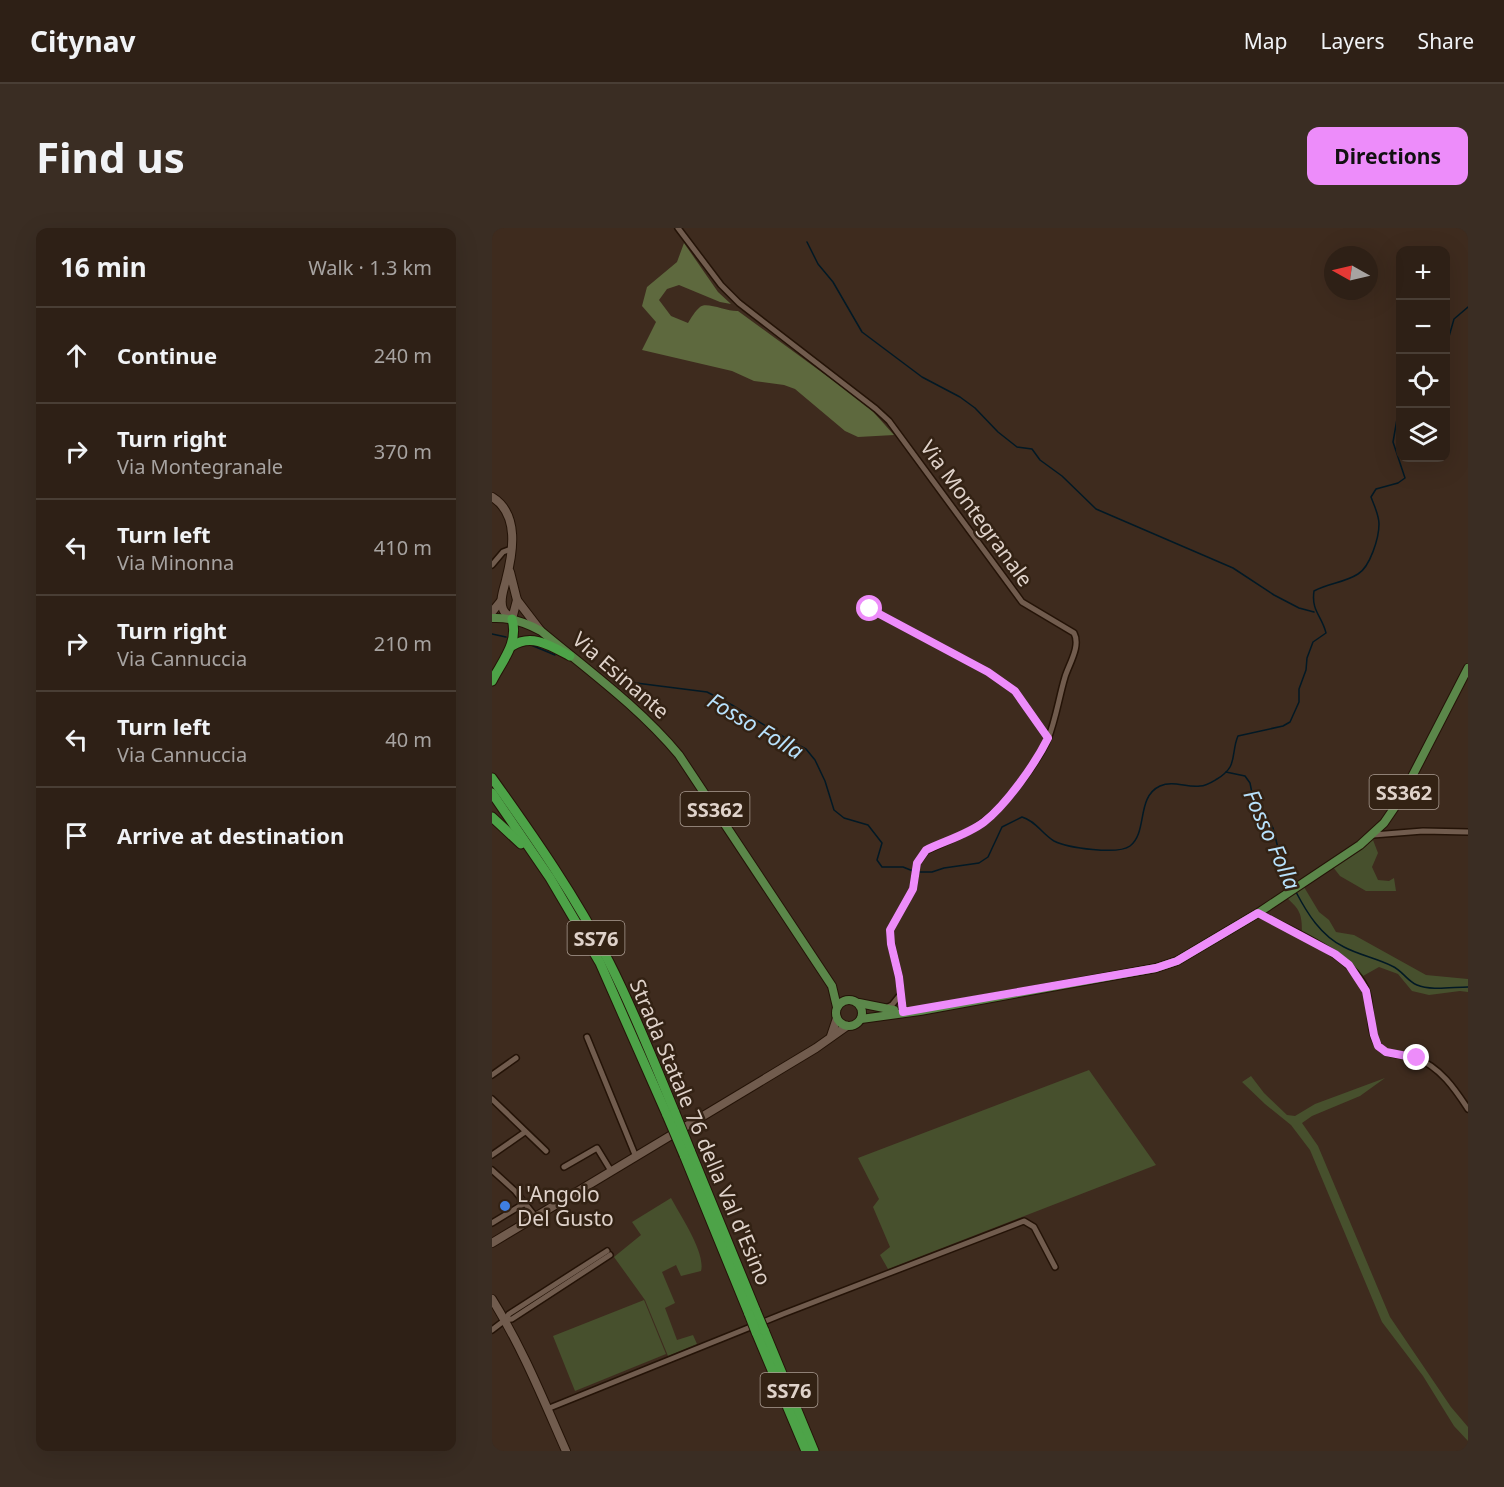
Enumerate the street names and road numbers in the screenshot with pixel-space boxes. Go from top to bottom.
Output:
street label: Via Montegranale [914,434,1040,592]
street label: Via Esinante [567,625,675,725]
road number: SS362 [1370,775,1438,809]
road number: SS362 [680,792,750,826]
road number: SS76 [568,921,624,955]
street label: Strada Statale 76 della Val d'Esino [624,975,778,1289]
road number: SS76 [760,1373,818,1407]

